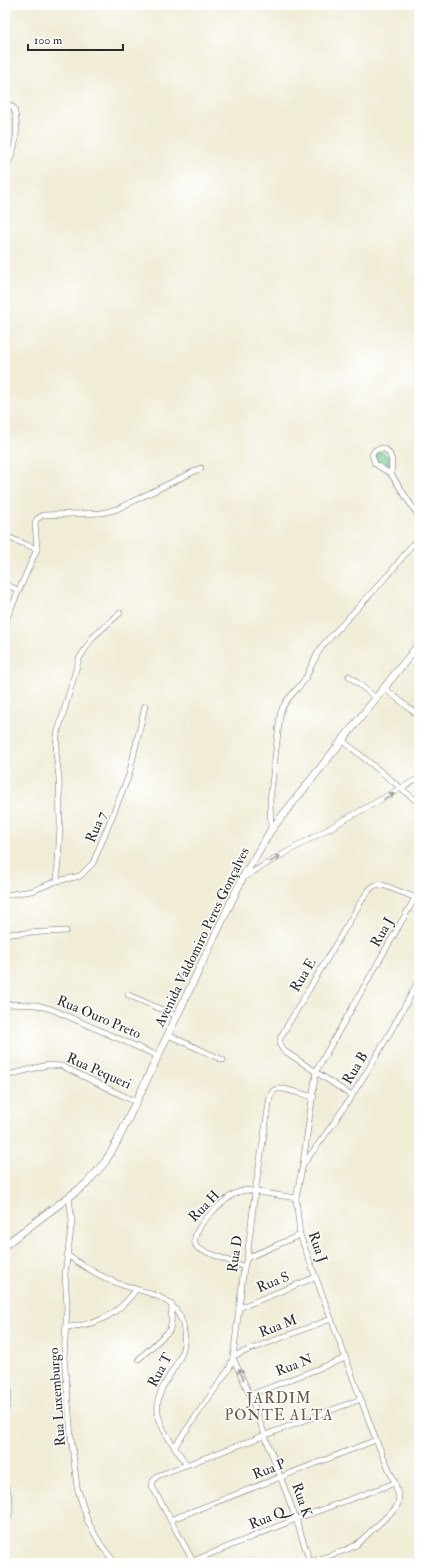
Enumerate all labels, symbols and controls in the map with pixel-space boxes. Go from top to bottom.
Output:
scale bar [28,26,123,52]
text: 100 m [34,33,63,48]
one-way arrow [382,791,394,799]
street label: Rua 7 [82,808,110,845]
street label: Avenida Valdomiro Peres Gonçalves [151,844,253,1030]
one-way arrow [269,854,281,862]
street label: Rua J [367,914,397,950]
street label: Rua E [286,955,320,995]
street label: Rua Ouro Preto [54,992,144,1042]
street label: Rua Pequeri [64,1049,134,1093]
street label: Rua B [339,1049,371,1087]
street label: Rua H [185,1187,223,1225]
street label: Rua J [305,1229,331,1265]
street label: Rua D [224,1234,246,1274]
street label: Rua S [254,1268,292,1296]
street label: Rua M [257,1311,300,1341]
street label: Rua Luxemburgo [45,1347,69,1447]
street label: Rua T [144,1349,176,1390]
street label: Rua N [273,1350,315,1380]
one-way arrow [237,1368,245,1380]
district label: JARDIM PONTE ALTA [224,1389,334,1425]
street label: Rua P [250,1455,288,1483]
street label: Rua K [288,1480,316,1520]
street label: Rua Q [246,1500,296,1533]

